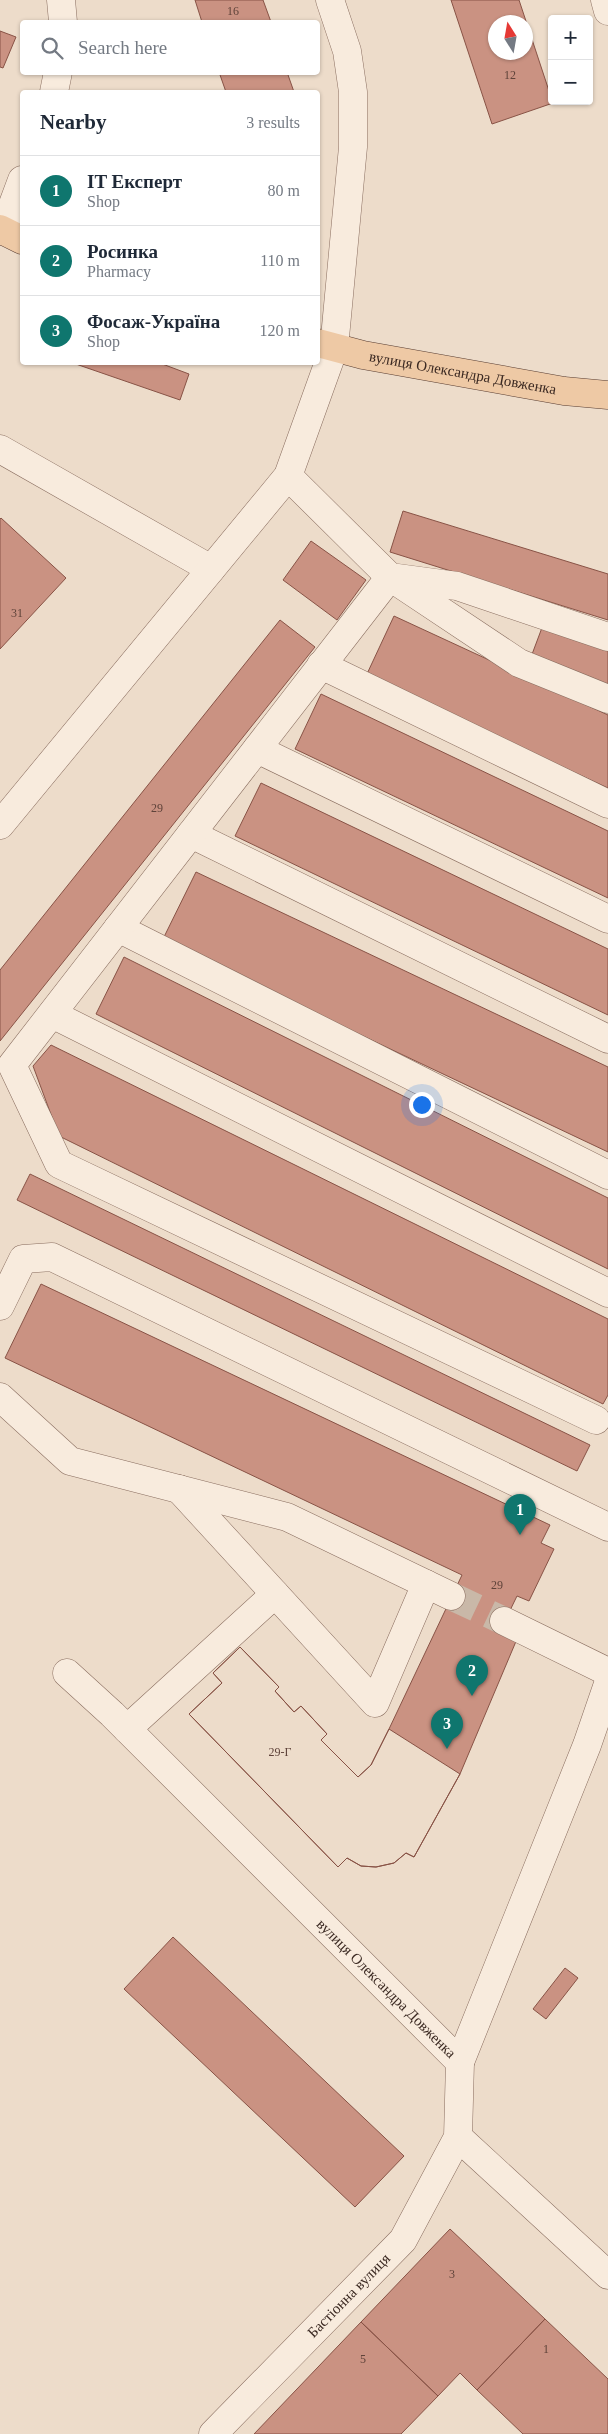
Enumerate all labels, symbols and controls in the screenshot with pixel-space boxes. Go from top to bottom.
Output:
house number: 16 [227,4,239,18]
north arrow [488,15,533,60]
map controls [548,15,593,105]
button: + [548,15,593,60]
search box [20,20,320,75]
icon: search [38,34,66,62]
text: Search here [78,37,167,58]
button: − [548,60,593,105]
house number: 12 [504,68,516,82]
text: Nearby [40,110,107,134]
text: 3 results [246,114,300,131]
text: IT Експерт [87,171,182,192]
text: 1 [52,182,60,199]
text: 80 m [268,182,300,199]
text: Shop [87,193,120,210]
text: Росинка [87,241,158,262]
text: 2 [52,252,60,269]
text: 110 m [260,252,300,269]
text: Pharmacy [87,263,151,280]
text: Фосаж-Україна [87,311,220,332]
text: 3 [52,322,60,339]
text: 120 m [260,322,300,339]
text: Shop [87,333,120,350]
street label: вулиця Олександра Довженка [368,348,558,398]
house number: 31 [11,606,23,620]
house number: 29 [151,801,163,815]
your location [409,1092,435,1118]
pin: 1 [504,1494,536,1535]
house number: 29 [491,1578,503,1592]
pin: 2 [456,1655,488,1696]
pin: 3 [431,1708,463,1749]
house number: 29-Г [269,1745,292,1759]
street label: вулиця Олександра Довженка [314,1916,459,2061]
street label: Бастіонна вулиця [304,2250,393,2340]
house number: 3 [449,2267,455,2281]
house number: 1 [543,2342,549,2356]
house number: 5 [360,2352,366,2366]

